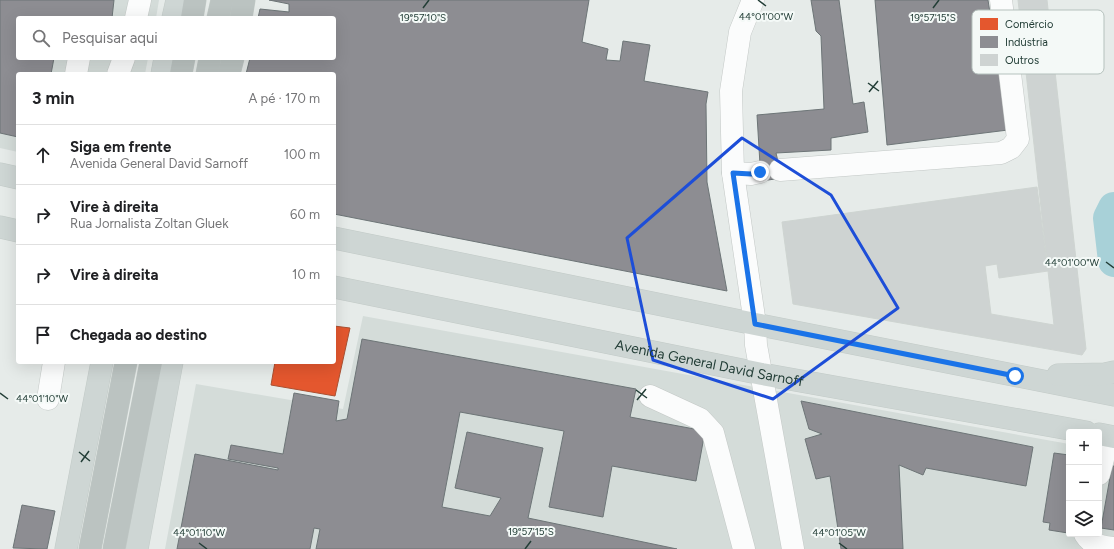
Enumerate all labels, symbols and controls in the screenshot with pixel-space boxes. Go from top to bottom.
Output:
text: 44°01'00"W [739,10,794,23]
legend [972,10,1104,74]
text: 19°57'10"S [400,11,446,24]
text: 19°57'15"S [910,11,956,24]
search box [16,16,336,60]
text: Comércio [1005,18,1053,31]
icon: search [30,27,52,49]
text: Pesquisar aqui [62,29,158,47]
text: Indústria [1005,36,1048,49]
text: Outros [1005,54,1039,67]
text: 3 min [32,88,74,108]
text: A pé · 170 m [249,91,320,106]
text: Siga em frente [70,138,171,156]
icon: ahead [32,144,54,166]
text: 100 m [284,147,320,162]
text: Avenida General David Sarnoff [70,156,248,171]
route end [751,163,769,181]
text: Vire à direita [70,198,159,216]
icon: right [32,204,54,226]
text: 60 m [290,207,320,222]
text: Rua Jornalista Zoltan Gluek [70,216,229,231]
text: 44°01'00"W [1045,256,1100,269]
icon: right [32,264,54,286]
text: Vire à direita [70,266,159,284]
text: 10 m [292,267,320,282]
icon: arrive [32,324,54,346]
text: Chegada ao destino [70,326,207,344]
street label: Avenida General David Sarnoff [614,336,806,390]
route start [1006,367,1024,385]
text: 44°01'10"W [16,392,68,405]
map controls [1066,429,1102,537]
button: + [1066,429,1102,465]
button: − [1066,465,1102,501]
button: layers [1066,501,1102,537]
text: 19°57'15"S [508,525,554,538]
text: 44°01'10"W [173,526,225,539]
text: 44°01'05"W [812,526,866,539]

